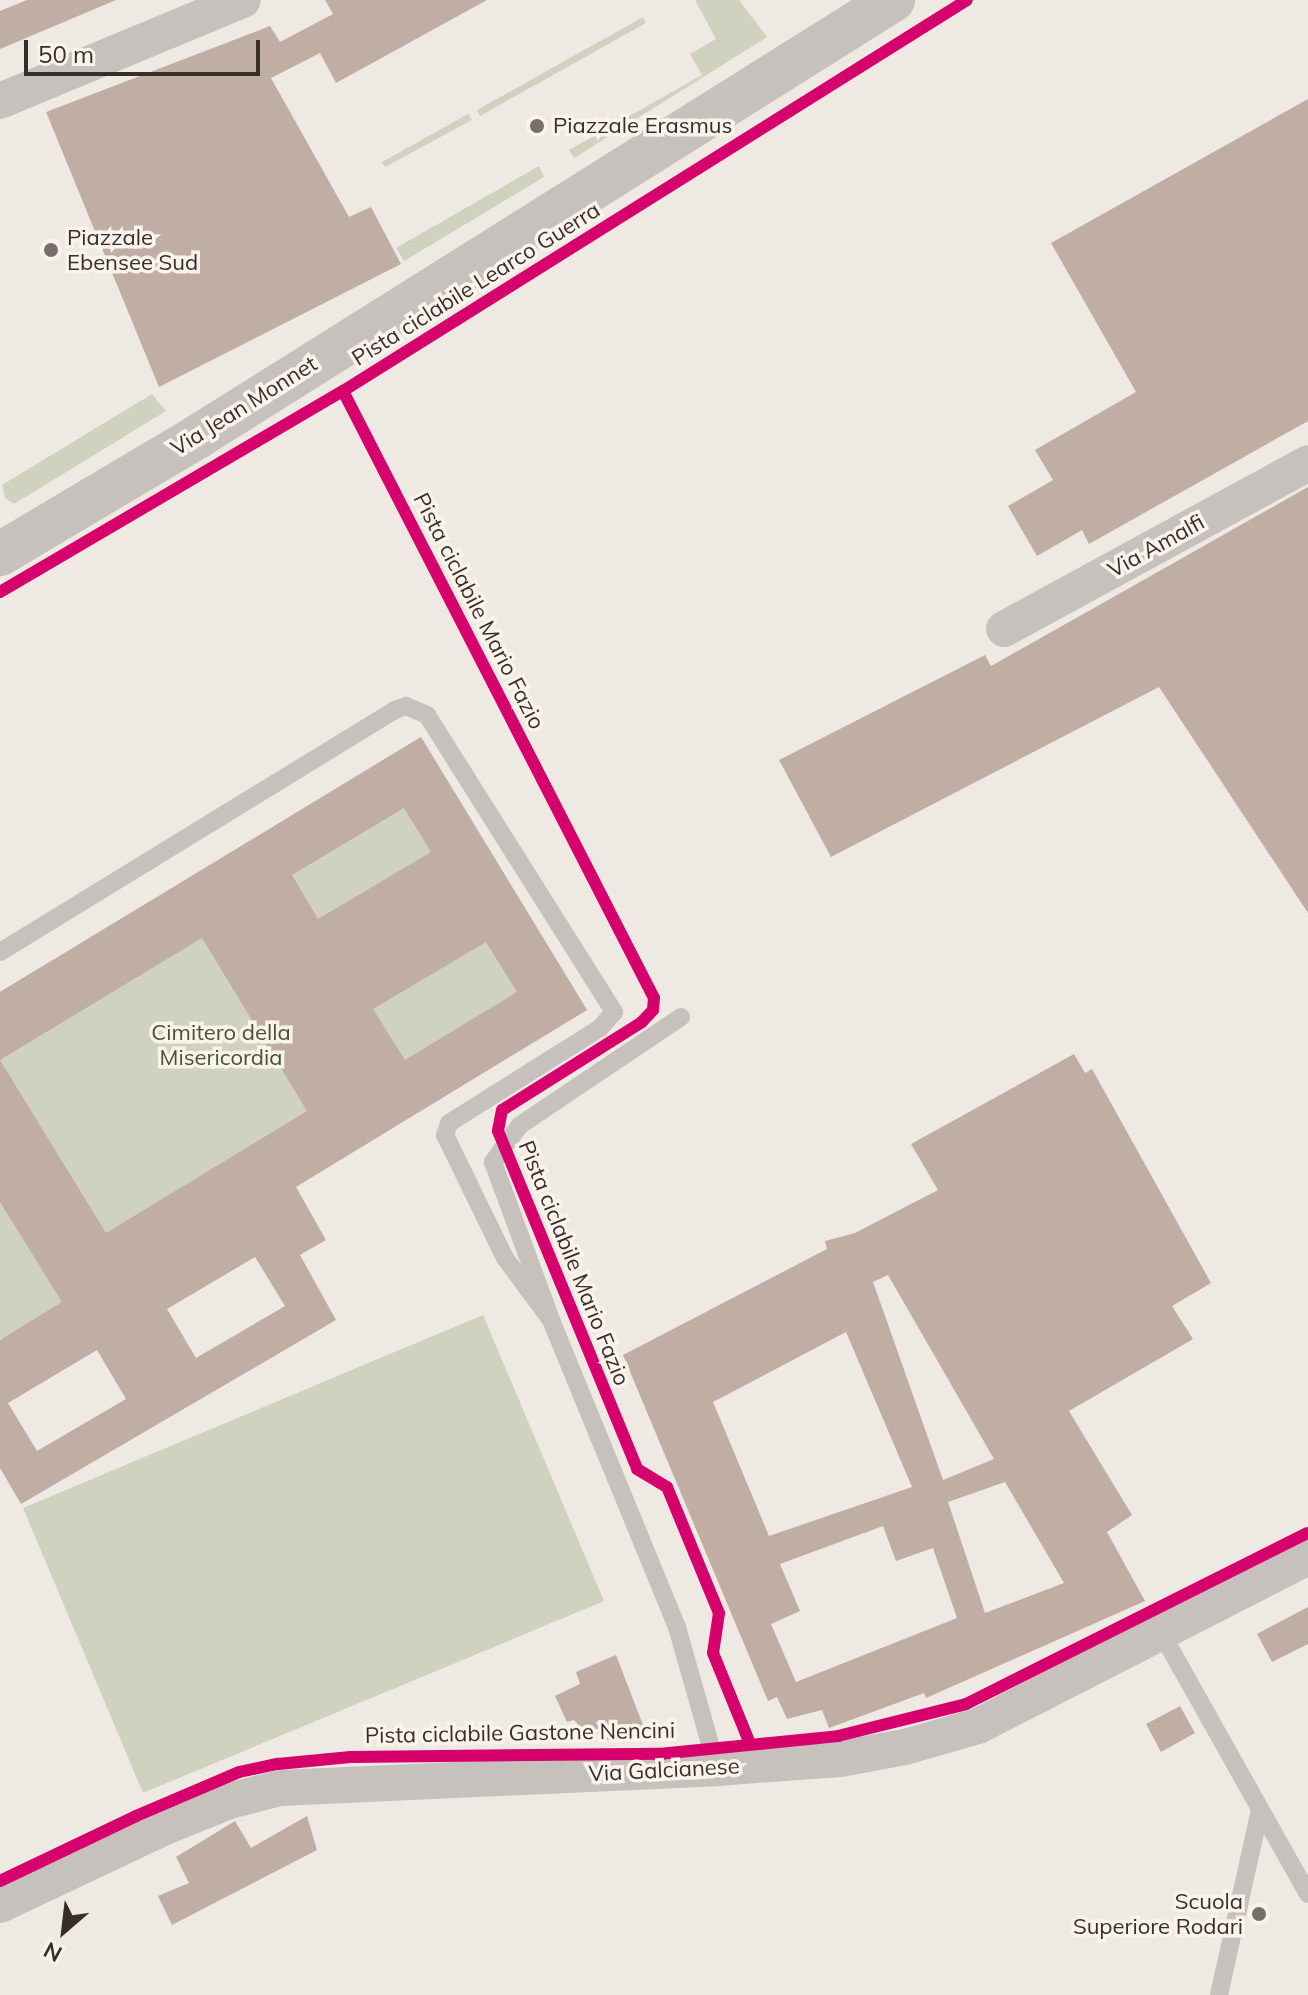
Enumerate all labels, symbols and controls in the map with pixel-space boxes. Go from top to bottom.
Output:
scale bar [28,24,264,74]
text: 50 m [38,39,94,69]
place label: Piazzale Erasmus [553,113,732,139]
marker: Piazzale Erasmus [528,117,546,135]
street label: Pista ciclabile Learco Guerra [347,197,605,371]
place label: Piazzale Ebensee Sud [67,224,198,276]
marker: Piazzale Ebensee Sud [42,241,60,259]
street label: Via Jean Monnet [166,350,322,462]
street label: Pista ciclabile Mario Fazio [408,488,550,734]
street label: Via Amalfi [1103,509,1209,583]
park label: Cimitero della Misericordia [151,1019,291,1070]
street label: Pista ciclabile Mario Fazio [513,1137,635,1389]
street label: Pista ciclabile Gastone Nencini [365,1717,675,1749]
street label: Via Galcianese [588,1753,740,1787]
place label: Scuola Superiore Rodari [1073,1888,1243,1940]
north arrow [24,1891,104,1971]
marker: Scuola Superiore Rodari [1250,1905,1268,1923]
text: N [39,1936,67,1968]

